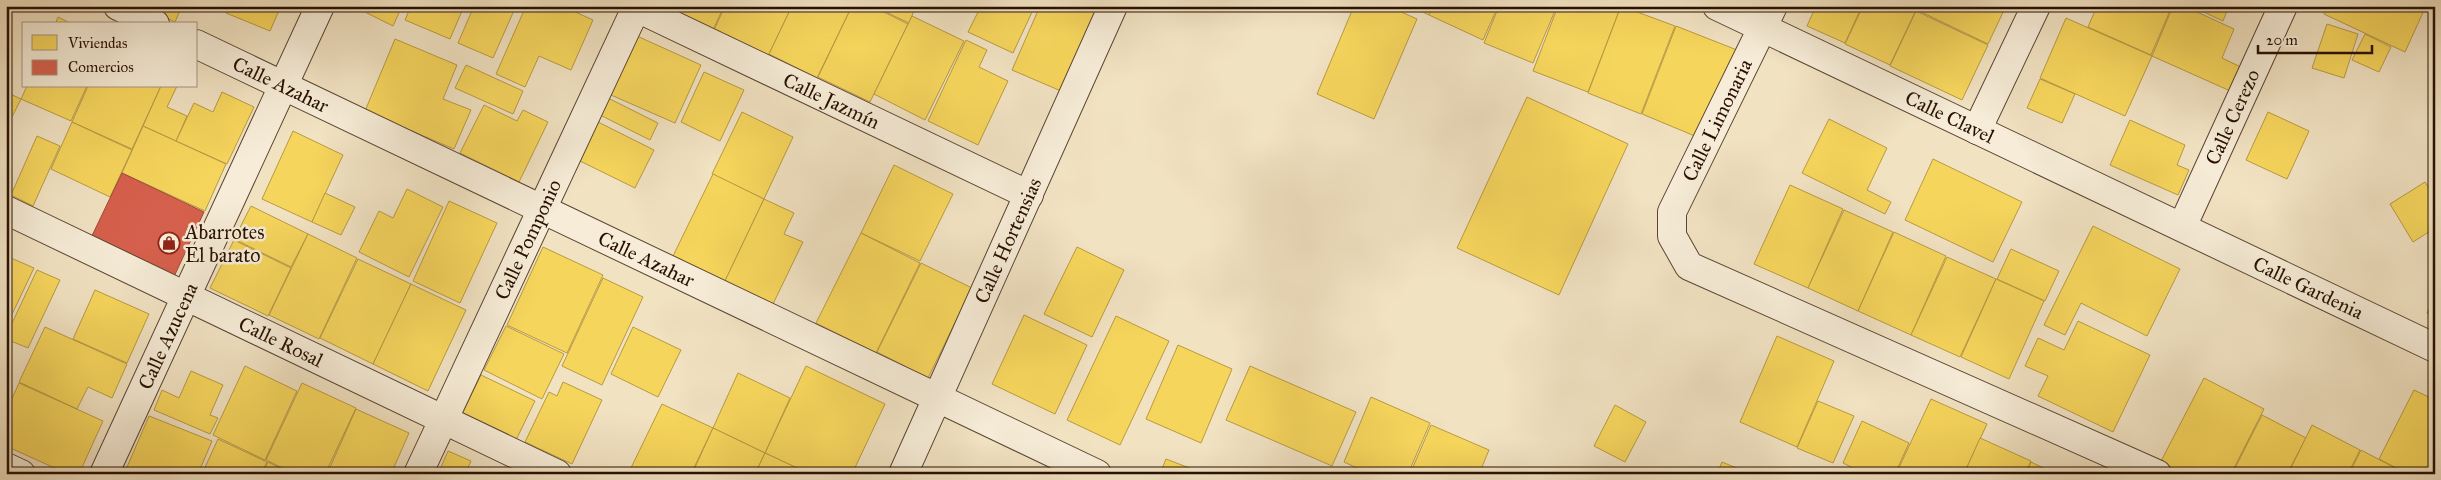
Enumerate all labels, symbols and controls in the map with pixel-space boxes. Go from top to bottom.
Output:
legend [22,22,198,88]
scale bar [2258,22,2372,54]
text: 20 m [2266,31,2298,49]
text: Viviendas [67,34,127,52]
street label: Calle Azahar [229,51,333,118]
street label: Calle Limonaria [1677,54,1757,185]
text: Comercios [68,58,134,76]
street label: Calle Cerezo [2200,65,2265,169]
street label: Calle Jazmín [779,68,884,134]
street label: Calle Clavel [1901,85,1999,149]
street label: Calle Hortensias [969,174,1046,307]
street label: Calle Pomponio [489,175,566,303]
place label: Abarrotes El barato [184,220,264,267]
street label: Calle Azahar [594,226,699,292]
shop icon: Abarrotes El barato [157,231,181,255]
street label: Calle Gardenia [2249,251,2368,324]
street label: Calle Azucena [133,278,203,393]
street label: Calle Rosal [235,311,328,372]

